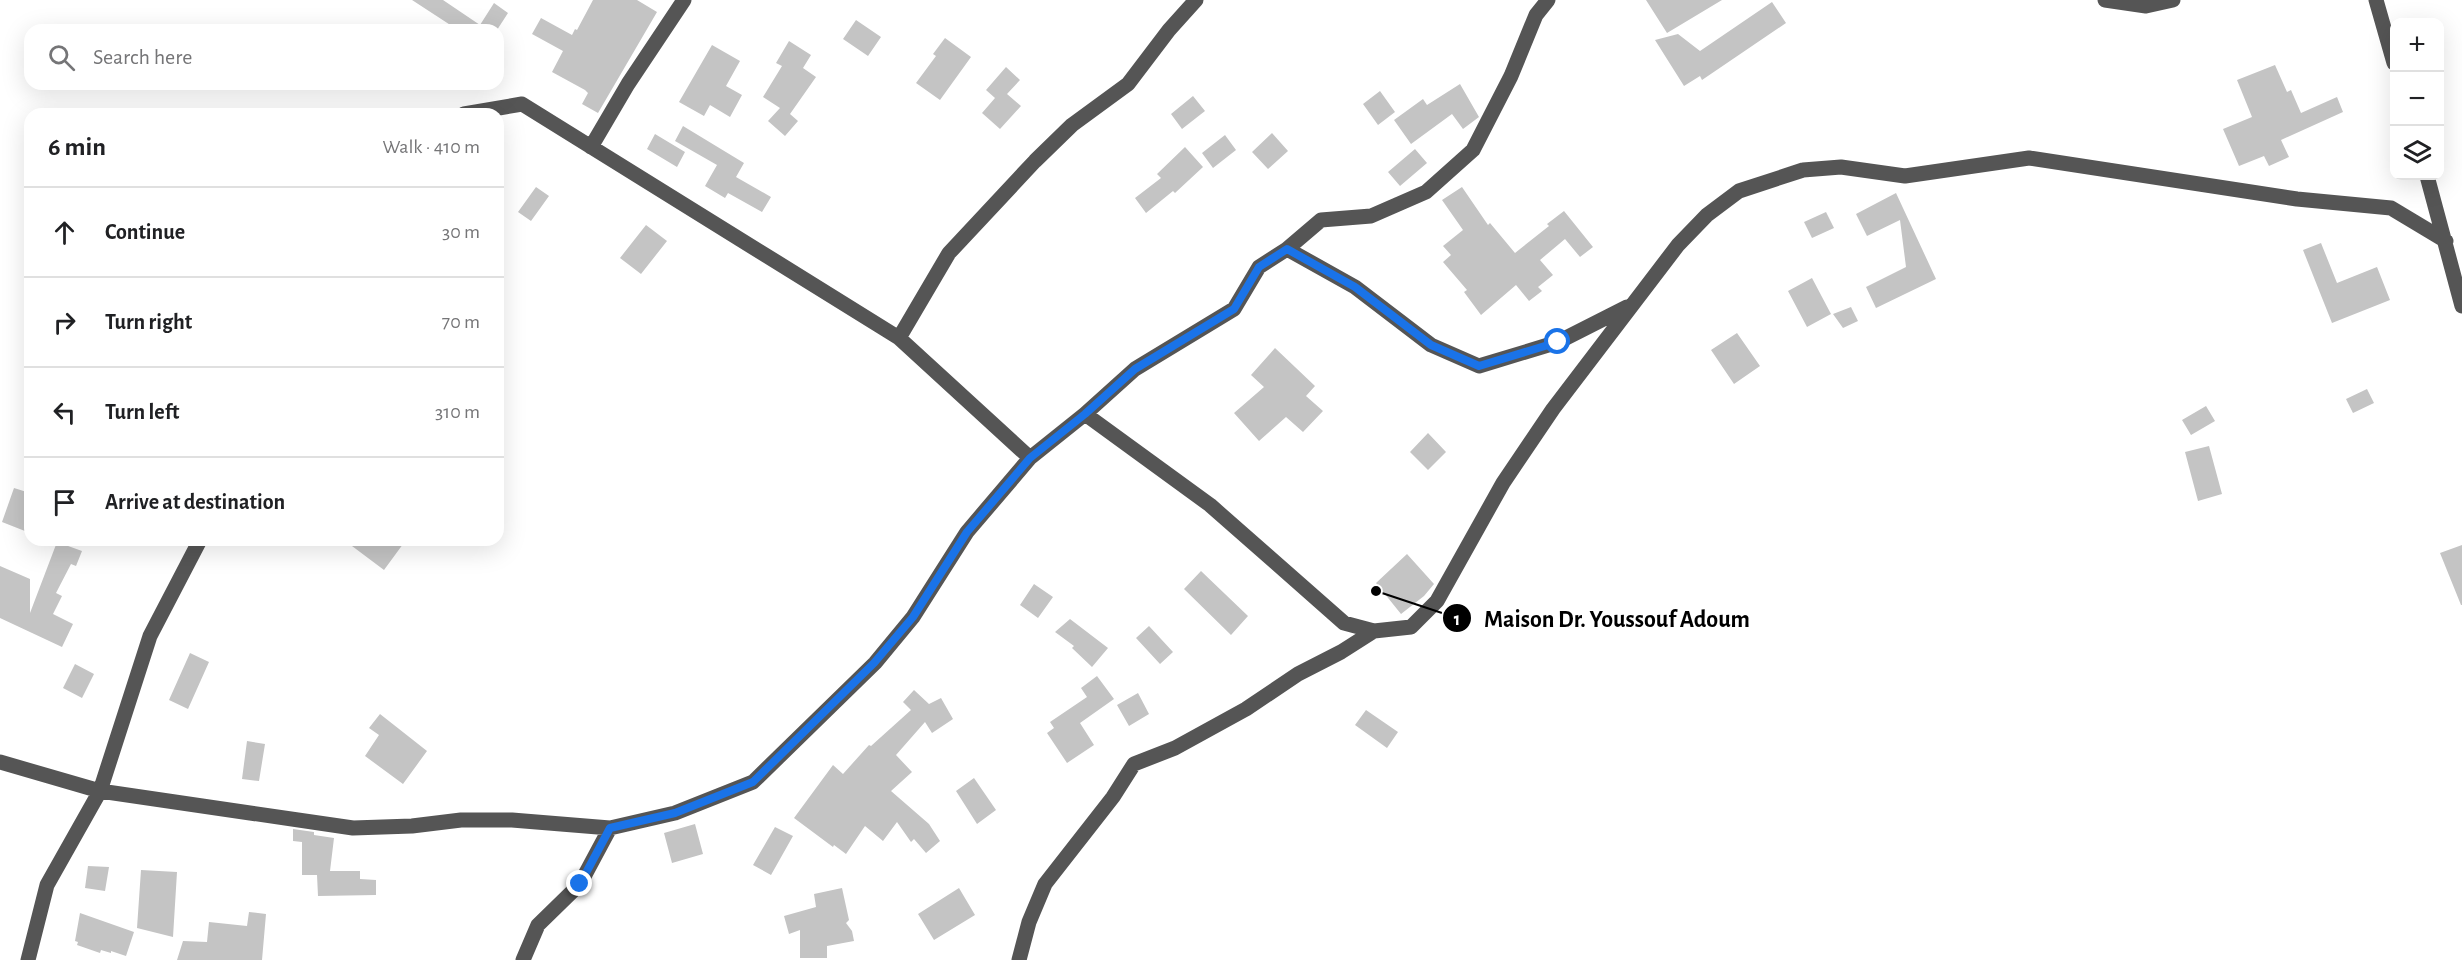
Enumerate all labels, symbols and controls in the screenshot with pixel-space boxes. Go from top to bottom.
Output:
map controls [2390,18,2444,180]
button: + [2390,18,2444,72]
search box [24,24,504,90]
icon: search [45,41,78,74]
text: Search here [93,46,192,68]
button: − [2390,72,2444,126]
button: layers [2390,126,2444,180]
text: 6 min [48,134,106,160]
text: Walk · 410 m [382,137,480,157]
icon: ahead [48,216,81,249]
text: Continue [105,221,185,243]
text: 30 m [442,222,480,242]
icon: right [48,306,81,339]
text: Turn right [105,311,192,333]
text: 70 m [442,312,480,332]
route start [1544,328,1570,354]
icon: left [48,396,81,429]
text: Turn left [105,401,179,423]
text: 310 m [435,402,480,422]
icon: arrive [48,486,81,519]
text: Arrive at destination [105,491,285,513]
callout: Maison Dr. Youssouf Adoum [1442,597,1762,639]
text: Maison Dr. Youssouf Adoum [1484,608,1750,632]
text: 1 [1454,611,1460,629]
route end [566,870,592,896]

